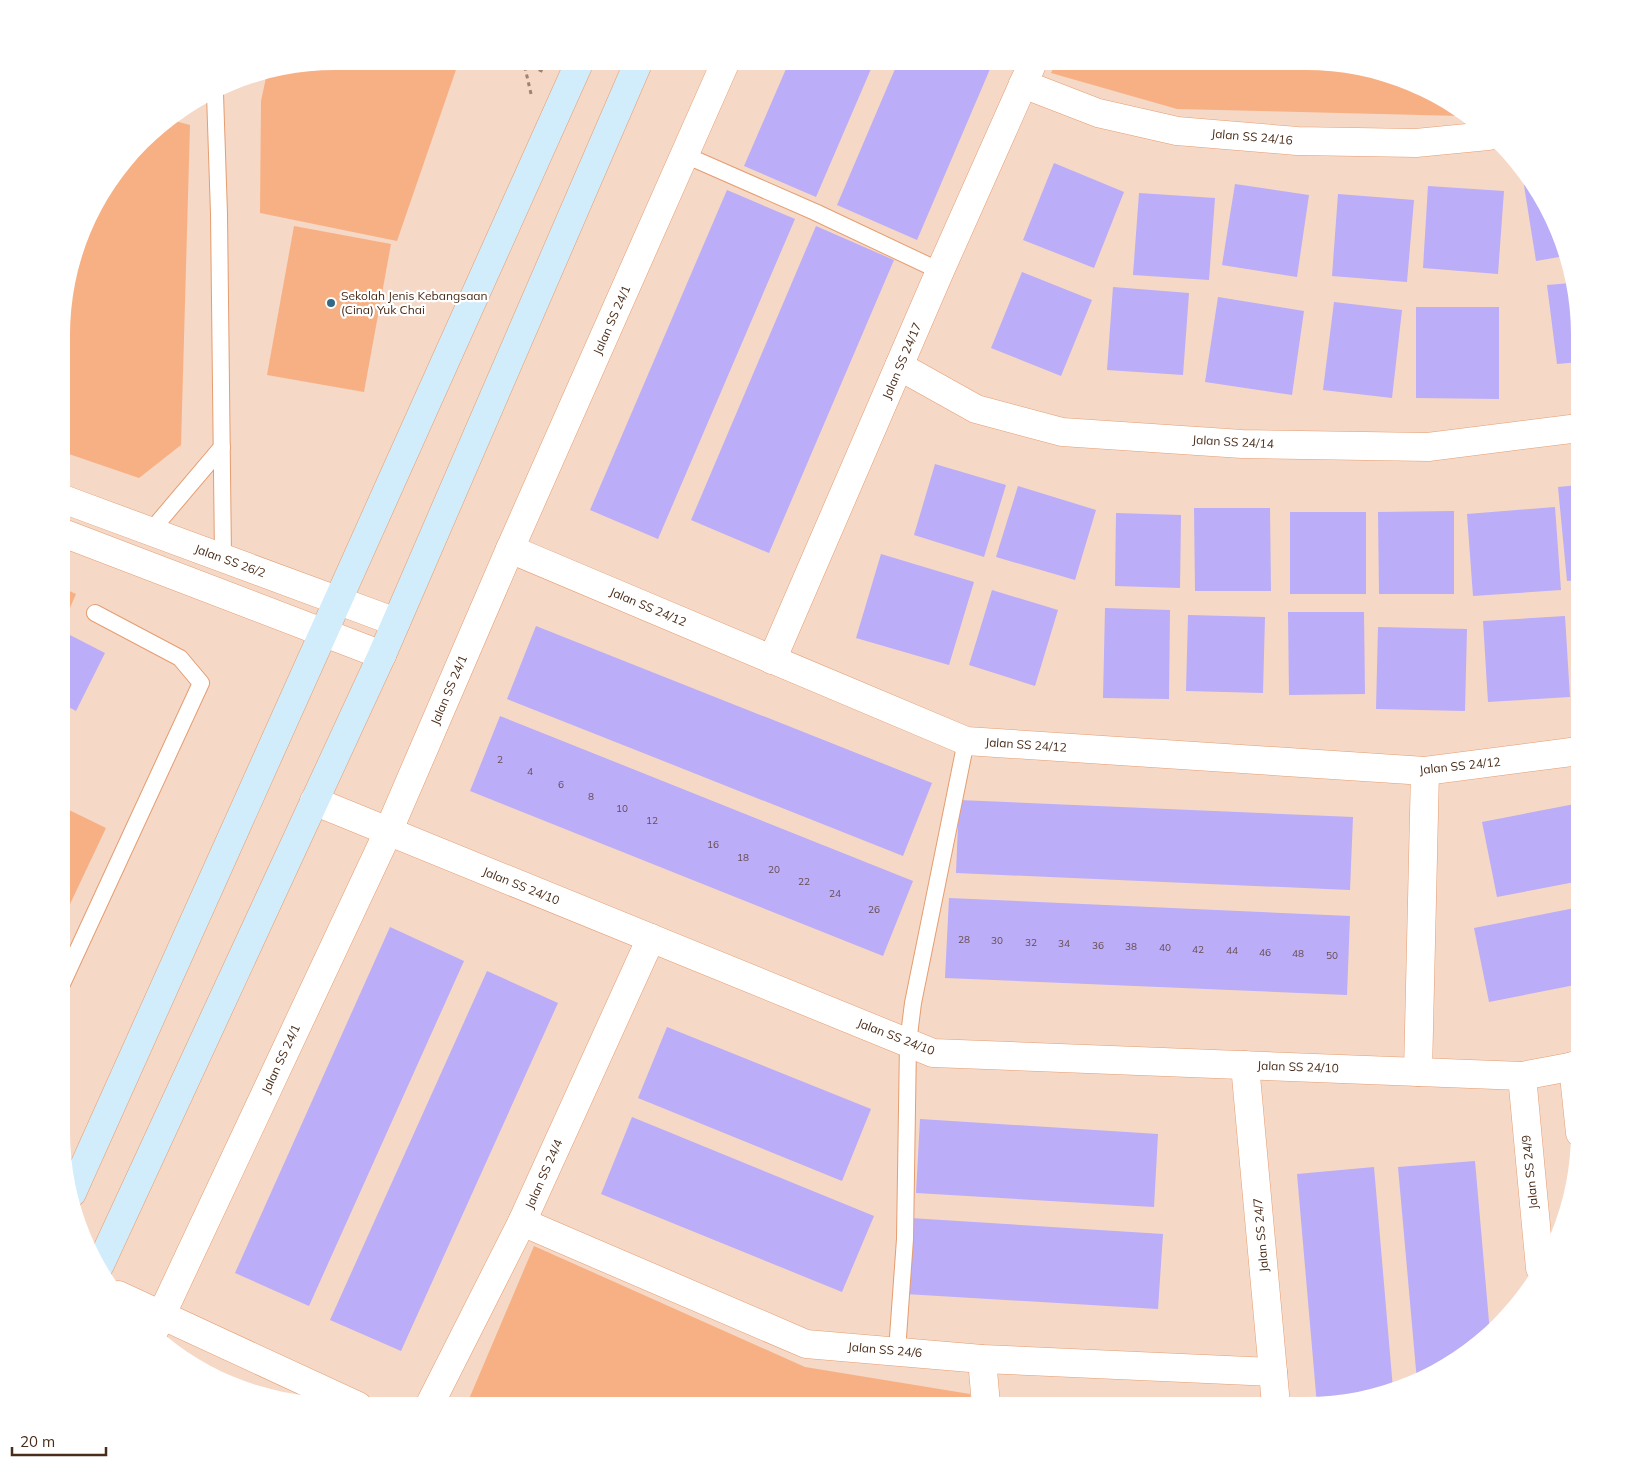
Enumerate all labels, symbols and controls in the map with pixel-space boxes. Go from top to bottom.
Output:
street label: Jalan SS 24/16 [1211,125,1293,148]
street label: Jalan SS 24/1 [590,283,634,357]
place label: Sekolah Jenis Kebangsaan (Cina) Yuk Chai [341,288,488,317]
marker: Sekolah Jenis Kebangsaan (Cina) Yuk Chai [325,297,337,309]
street label: Jalan SS 24/17 [879,320,924,401]
street label: Jalan SS 24/14 [1192,432,1274,451]
street label: Jalan SS 26/2 [193,541,268,580]
street label: Jalan SS 24/12 [608,584,689,629]
street label: Jalan SS 24/1 [427,653,470,727]
street label: Jalan SS 24/12 [985,734,1067,755]
house number: 2 [497,753,503,766]
street label: Jalan SS 24/12 [1419,754,1501,777]
house number: 4 [527,765,533,778]
house number: 6 [558,778,564,791]
house number: 8 [588,790,594,803]
house number: 10 [616,802,628,815]
house number: 12 [646,814,658,827]
house number: 16 [707,838,719,851]
house number: 18 [737,851,749,864]
street label: Jalan SS 24/10 [481,863,562,908]
house number: 20 [768,863,780,876]
house number: 22 [798,875,810,888]
house number: 24 [829,887,841,900]
house number: 26 [868,903,880,916]
house number: 28 [958,933,970,946]
house number: 30 [991,934,1003,947]
house number: 32 [1025,936,1037,949]
house number: 34 [1058,937,1070,950]
house number: 36 [1092,939,1104,952]
house number: 38 [1125,940,1137,953]
house number: 40 [1159,941,1171,954]
house number: 42 [1192,943,1204,956]
house number: 44 [1226,944,1238,957]
house number: 46 [1259,946,1271,959]
house number: 48 [1292,947,1304,960]
house number: 50 [1326,949,1338,962]
street label: Jalan SS 24/10 [855,1015,937,1058]
street label: Jalan SS 24/1 [258,1022,303,1096]
street label: Jalan SS 24/10 [1257,1058,1339,1075]
street label: Jalan SS 24/9 [1518,1134,1541,1210]
street label: Jalan SS 24/4 [522,1137,566,1211]
street label: Jalan SS 24/7 [1250,1197,1271,1273]
street label: Jalan SS 24/6 [847,1339,923,1360]
scale bar [12,1424,106,1456]
text: 20 m [20,1432,55,1451]

